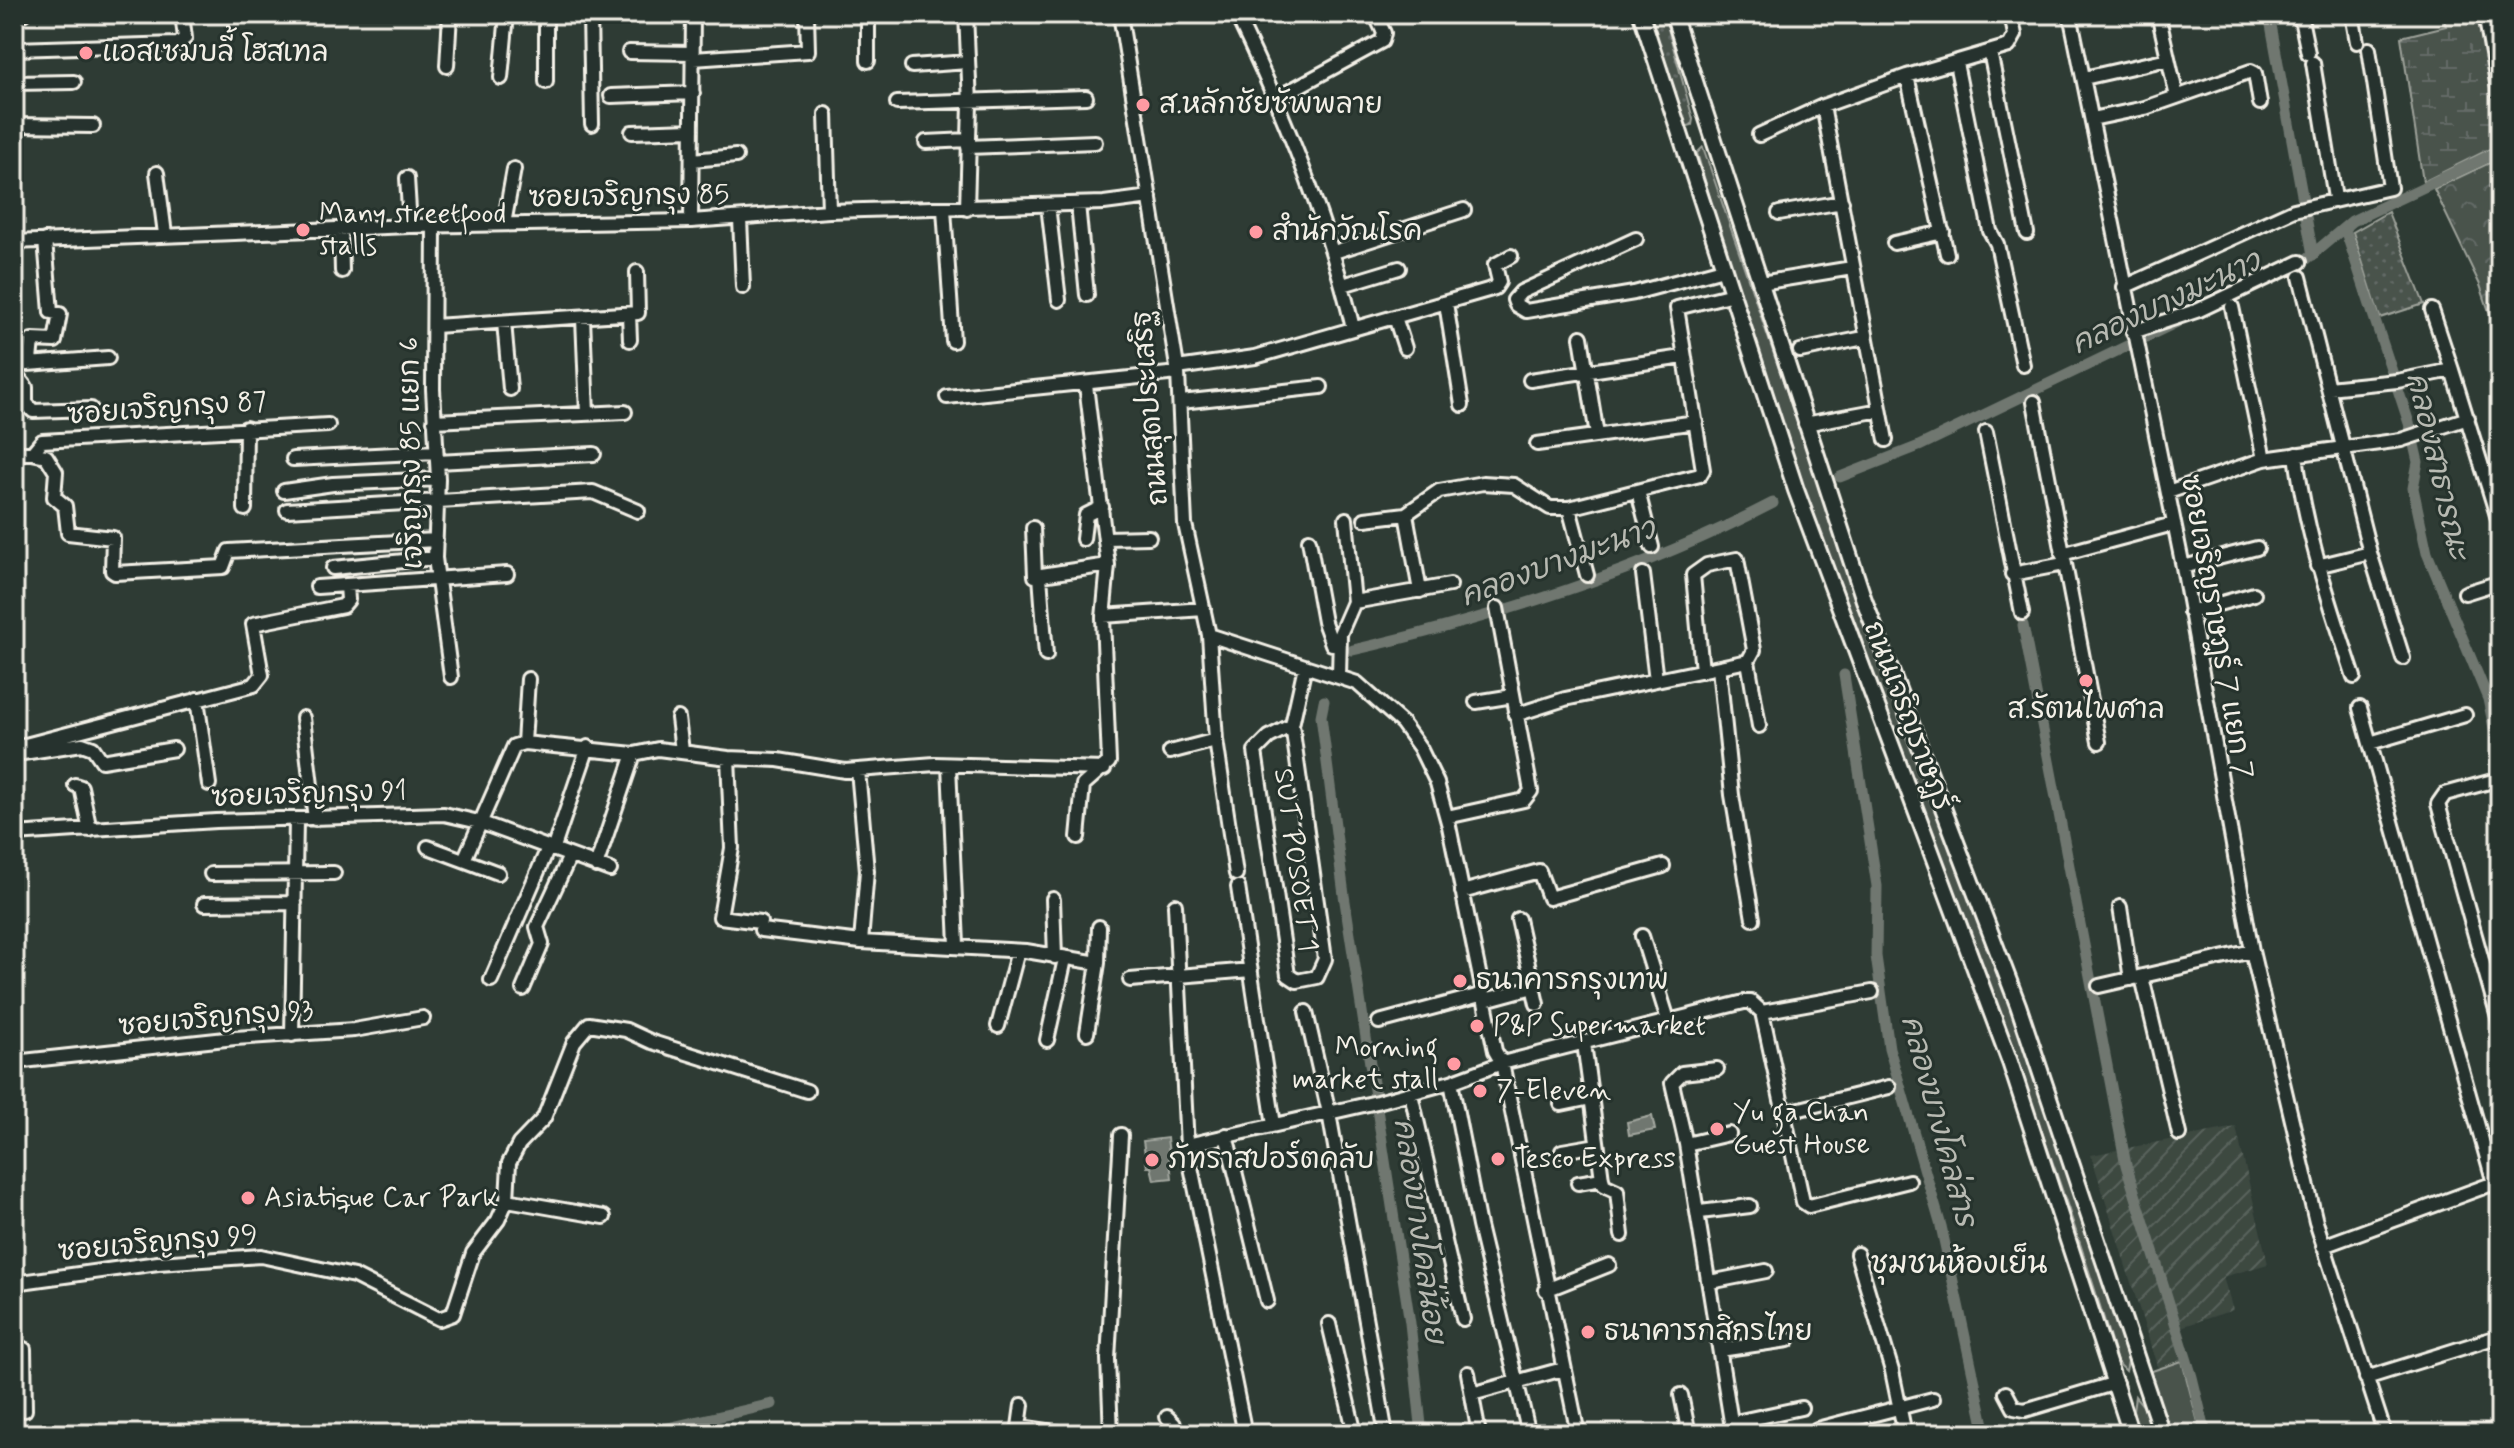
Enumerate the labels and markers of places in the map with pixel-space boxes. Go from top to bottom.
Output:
place label: แอสเซมบลี้ โฮสเทล [102,25,328,72]
marker: แอสเซมบลี้ โฮสเทล [77,44,95,62]
place label: ส.หลักชัยซัพพลาย [1159,87,1383,124]
marker: ส.หลักชัยซัพพลาย [1134,96,1152,114]
place label: Many streetfood stalls [319,196,506,265]
place label: สำนักวัณโรค [1272,211,1422,251]
marker: Many streetfood stalls [294,221,312,239]
marker: สำนักวัณโรค [1247,223,1265,241]
marker: ส.รัตนไพศาล [2077,672,2095,690]
place label: ส.รัตนไพศาล [2008,689,2164,729]
place label: ธนาคารกรุงเทพ [1476,963,1669,1000]
marker: ธนาคารกรุงเทพ [1451,972,1469,990]
place label: P&P Supermarket [1493,1008,1706,1045]
marker: P&P Supermarket [1468,1017,1486,1035]
place label: Morning market stall [1292,1030,1438,1099]
marker: Morning market stall [1445,1055,1463,1073]
place label: 7-Eleven [1496,1073,1611,1110]
marker: 7-Eleven [1471,1082,1489,1100]
place label: Yu ga Chan Guest House [1733,1095,1870,1164]
marker: Yu ga Chan Guest House [1708,1120,1726,1138]
place label: ภัทราสปอร์ตคลับ [1168,1139,1375,1179]
place label: Tesco Express [1514,1141,1676,1178]
marker: Tesco Express [1489,1150,1507,1168]
marker: ภัทราสปอร์ตคลับ [1143,1151,1161,1169]
place label: Asiatique Car Park [264,1180,499,1217]
marker: Asiatique Car Park [239,1189,257,1207]
place label: ธนาคารกสิกรไทย [1604,1311,1813,1351]
marker: ธนาคารกสิกรไทย [1579,1323,1597,1341]

